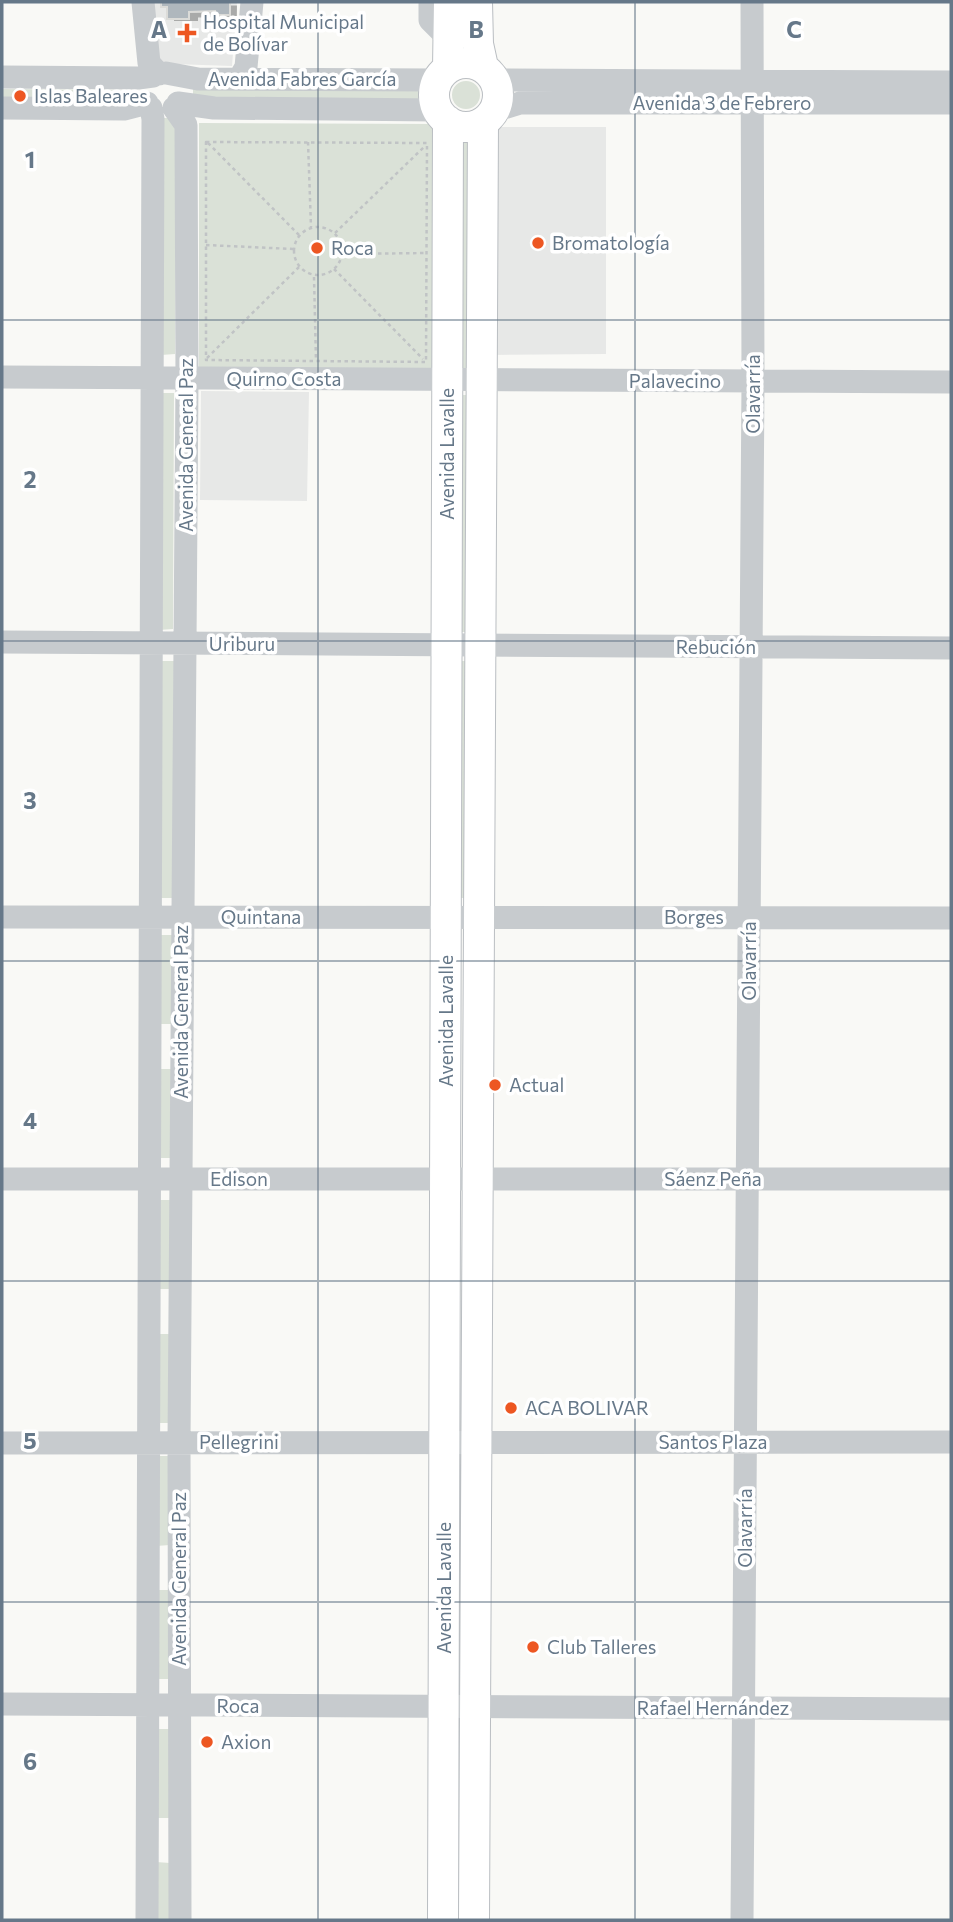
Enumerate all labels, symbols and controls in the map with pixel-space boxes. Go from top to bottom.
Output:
place label: Hospital Municipal de Bolívar [203,10,364,55]
text: A [151,15,168,43]
text: B [468,15,484,43]
text: C [786,15,802,43]
marker: Hospital Municipal de Bolívar [177,23,197,43]
street label: Avenida Fabres García [208,67,396,90]
place label: Islas Baleares [34,84,148,107]
marker: Islas Baleares [12,88,28,104]
street label: Avenida 3 de Febrero [633,91,811,114]
text: 1 [25,145,35,173]
place label: Bromatología [552,231,670,254]
marker: Bromatología [530,235,546,251]
place label: Roca [331,236,374,259]
marker: Roca [309,240,325,256]
street label: Olavarría [741,354,764,434]
street label: Avenida General Paz [174,358,197,532]
street label: Quirno Costa [227,367,341,390]
street label: Palavecino [629,369,721,392]
street label: Avenida Lavalle [435,388,458,520]
text: 2 [23,465,37,493]
street label: Uriburu [209,632,275,655]
street label: Rebución [676,635,756,658]
text: 3 [23,786,37,814]
street label: Quintana [221,905,301,928]
street label: Borges [664,905,724,928]
street label: Olavarría [737,921,760,1001]
street label: Avenida General Paz [169,925,192,1099]
street label: Avenida Lavalle [434,955,457,1087]
place label: Actual [509,1073,564,1096]
marker: Actual [487,1077,503,1093]
text: 4 [23,1106,37,1134]
street label: Edison [210,1167,268,1190]
street label: Sáenz Peña [664,1167,762,1190]
place label: ACA BOLIVAR [525,1396,649,1419]
marker: ACA BOLIVAR [503,1400,519,1416]
text: 5 [23,1426,37,1454]
street label: Pellegrini [199,1430,279,1453]
street label: Santos Plaza [658,1430,768,1453]
street label: Olavarría [733,1488,756,1568]
street label: Avenida General Paz [167,1492,190,1666]
street label: Avenida Lavalle [432,1522,455,1654]
place label: Club Talleres [547,1635,656,1658]
marker: Club Talleres [525,1639,541,1655]
street label: Roca [217,1694,259,1717]
street label: Rafael Hernández [637,1696,789,1719]
place label: Axion [221,1730,271,1753]
marker: Axion [199,1734,215,1750]
text: 6 [23,1747,37,1775]

